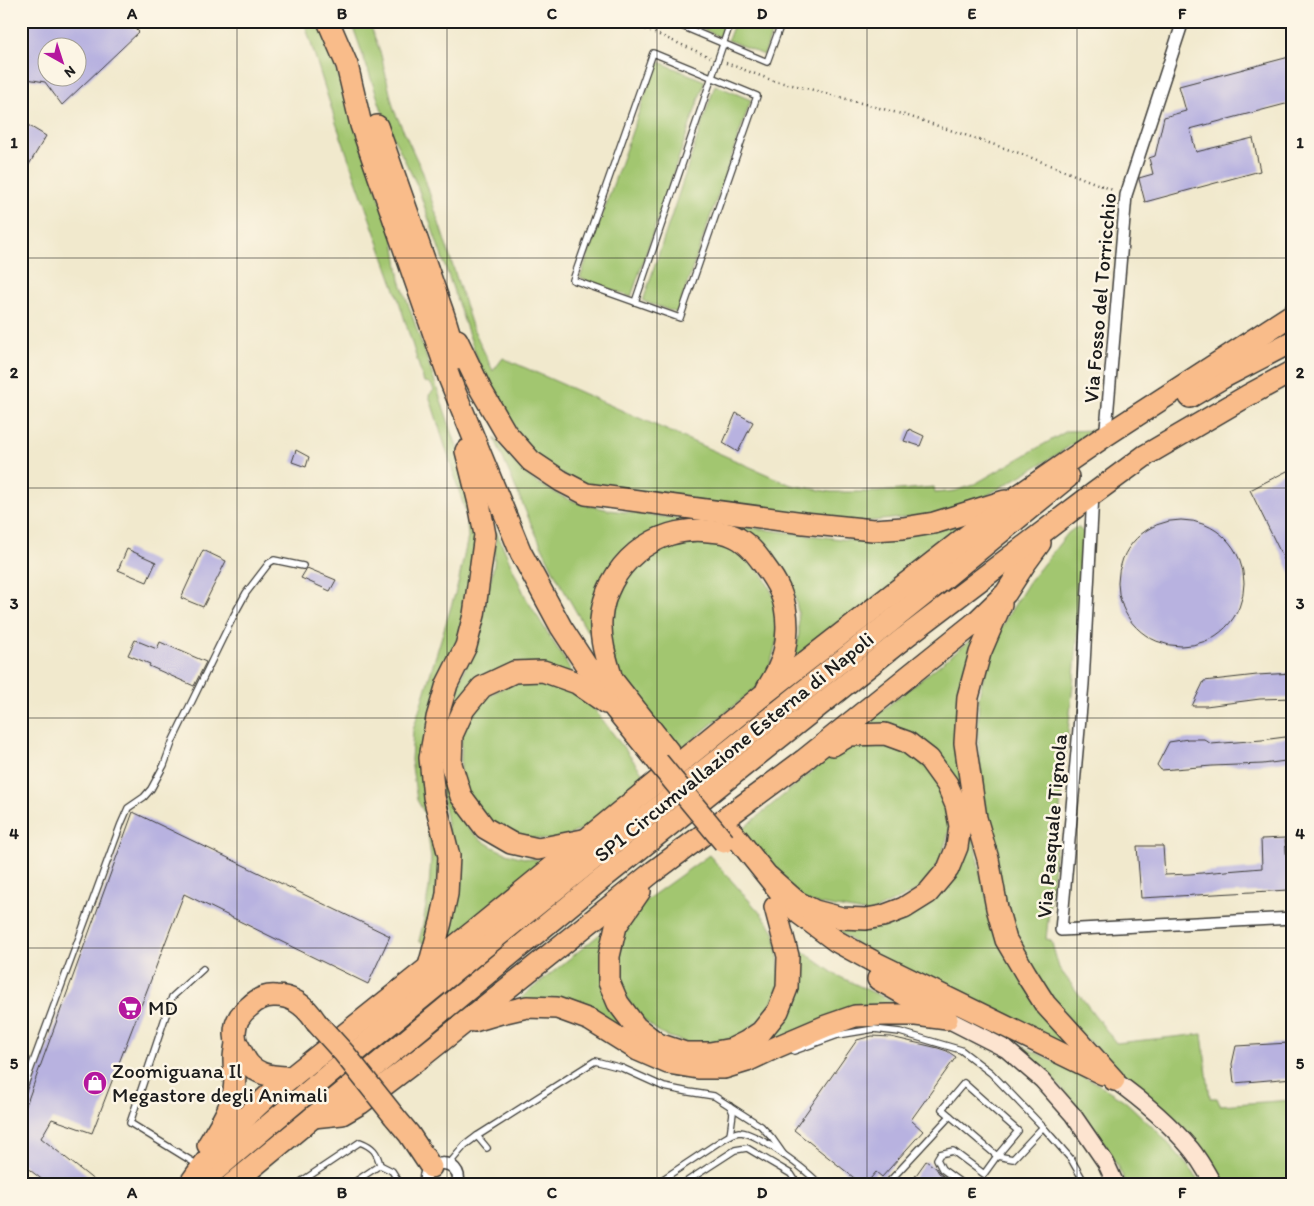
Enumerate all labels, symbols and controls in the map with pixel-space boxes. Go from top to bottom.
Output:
text: A [126,4,138,23]
text: B [337,4,348,23]
text: C [547,4,558,23]
text: D [757,4,768,23]
text: E [968,4,977,23]
text: F [1178,4,1187,23]
north arrow [38,38,88,88]
text: N [61,62,79,81]
text: 1 [10,133,18,152]
text: 1 [1296,133,1304,152]
street label: Via Fosso del Torricchio [1078,192,1121,404]
text: 2 [10,363,19,382]
text: 2 [1296,363,1305,382]
text: 3 [10,594,19,613]
text: 3 [1296,594,1305,613]
street label: SP1 Circumvallazione Esterna di Napoli [589,626,878,867]
street label: Via Pasquale Tignola [1031,733,1072,919]
text: 4 [9,824,19,843]
text: 4 [1295,824,1305,843]
supermarket icon: MD [117,995,143,1021]
place label: MD [148,995,178,1020]
text: 5 [10,1054,19,1073]
text: 5 [1296,1054,1305,1073]
place label: Zoomiguana Il Megastore degli Animali [112,1058,328,1107]
shop icon: Zoomiguana Il Megastore degli Animali [82,1070,108,1096]
text: A [126,1183,138,1202]
text: B [337,1183,348,1202]
text: C [547,1183,558,1202]
text: D [757,1183,768,1202]
text: E [968,1183,977,1202]
text: F [1178,1183,1187,1202]

